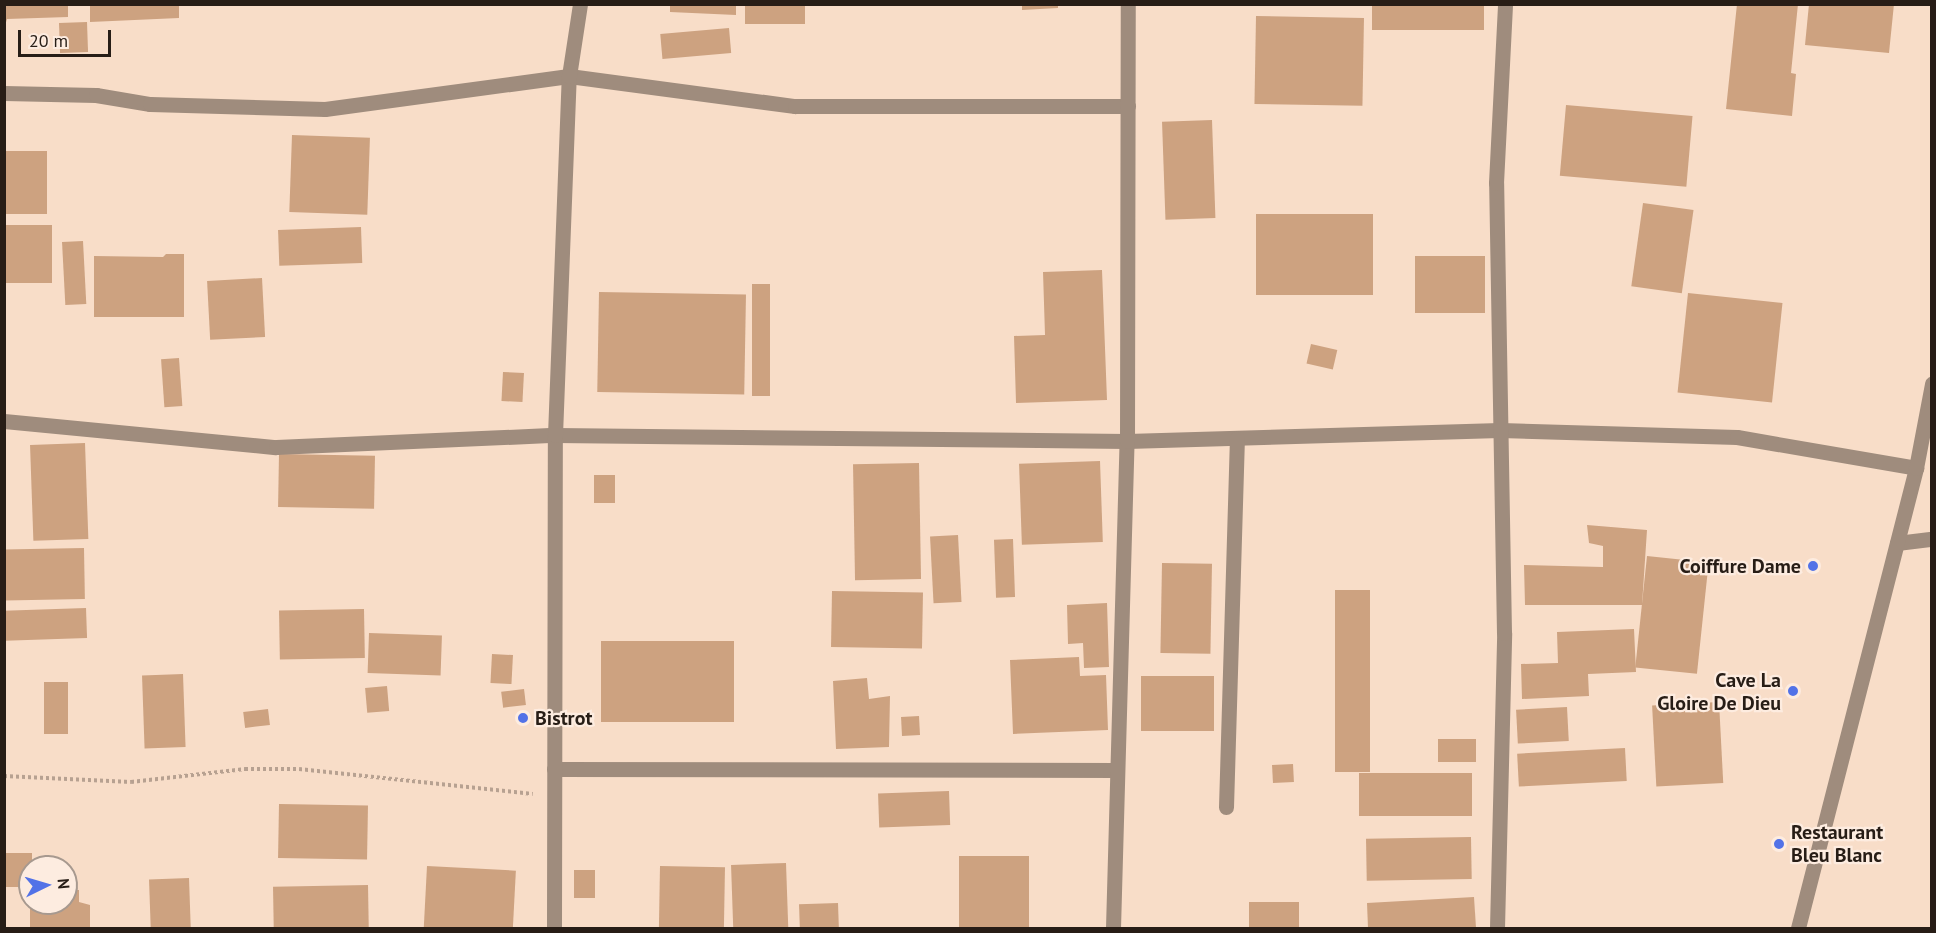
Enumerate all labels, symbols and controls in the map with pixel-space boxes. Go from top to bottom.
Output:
scale bar [21,18,114,56]
text: 20 m [29,29,68,52]
place label: Coiffure Dame [1679,554,1801,578]
marker: Coiffure Dame [1806,559,1820,573]
place label: Cave La Gloire De Dieu [1657,668,1781,715]
marker: Cave La Gloire De Dieu [1786,684,1800,698]
place label: Bistrot [535,706,592,730]
marker: Bistrot [516,711,530,725]
place label: Restaurant Bleu Blanc [1791,820,1883,867]
marker: Restaurant Bleu Blanc [1772,837,1786,851]
north arrow [18,855,78,915]
text: N [54,877,74,890]

